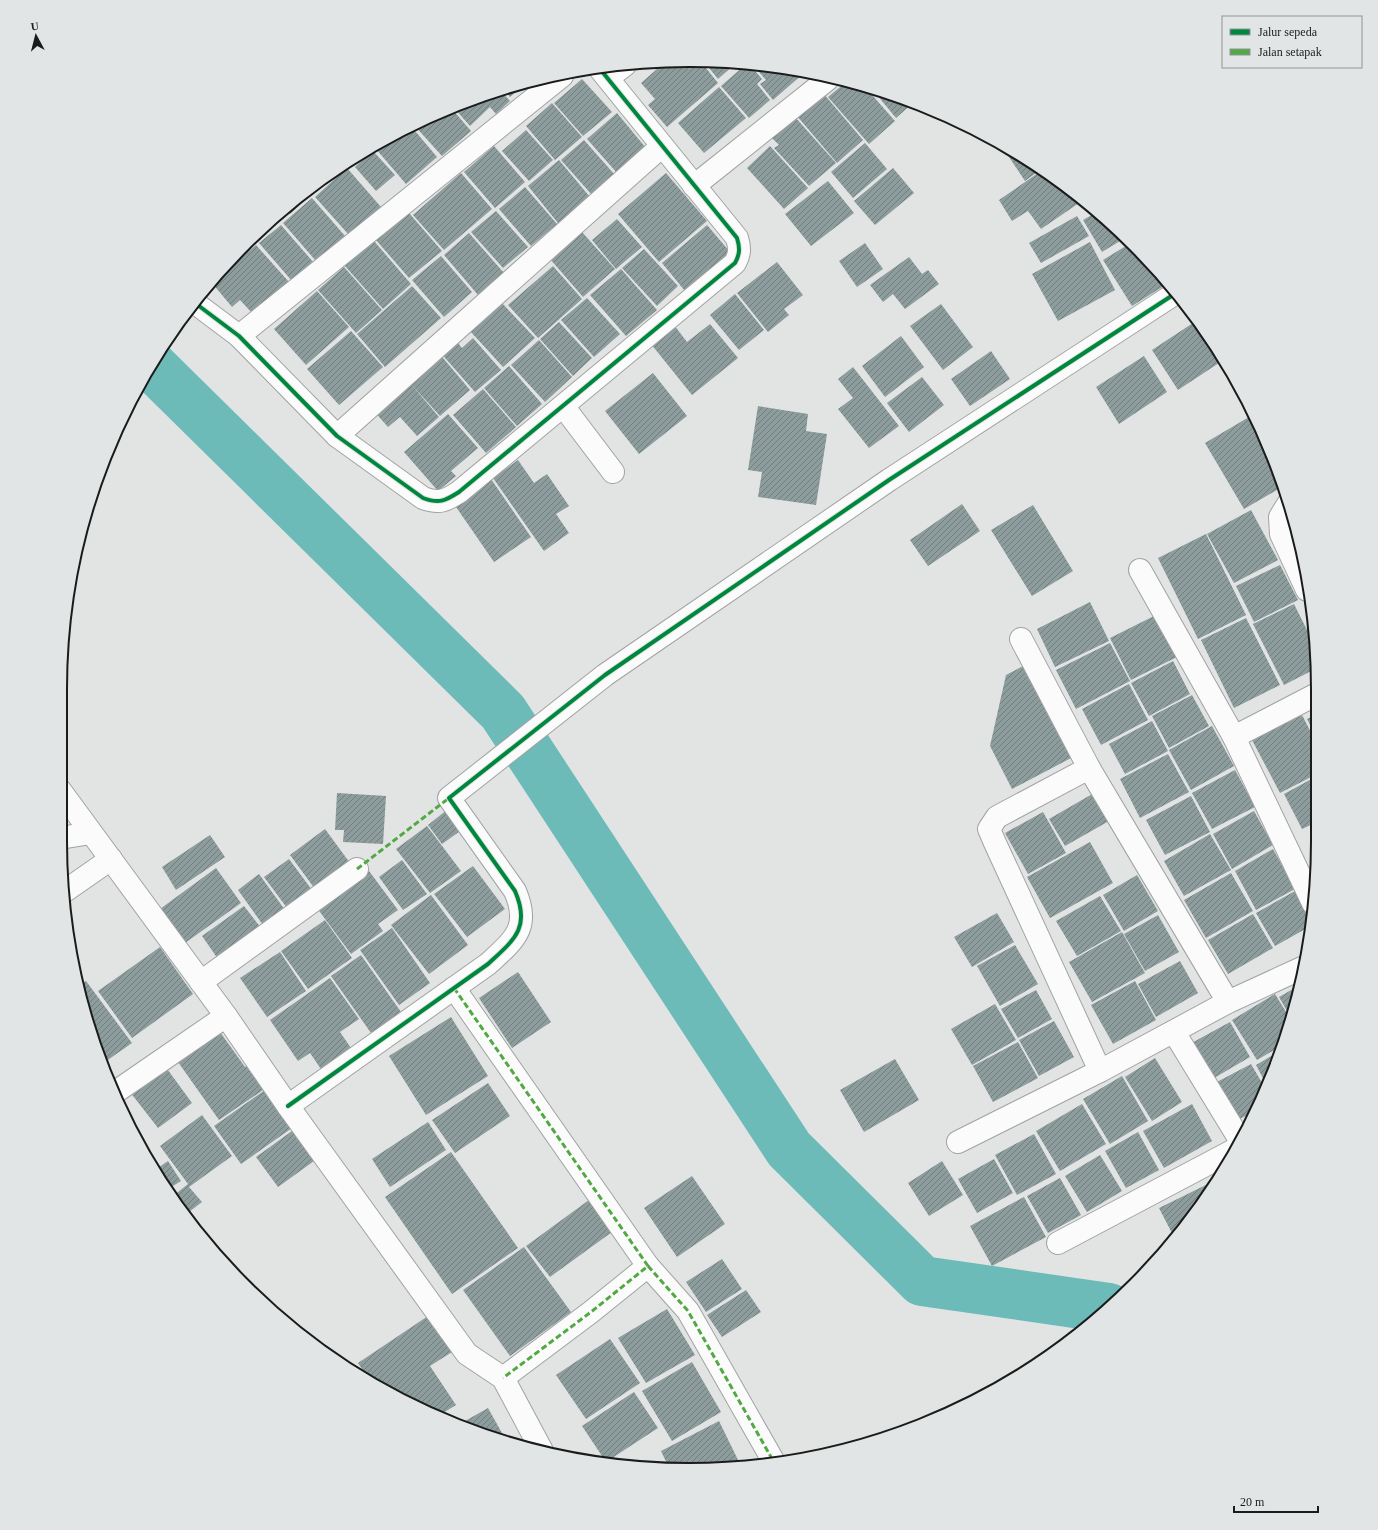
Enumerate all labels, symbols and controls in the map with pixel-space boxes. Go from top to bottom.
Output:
north arrow [16,16,56,56]
legend [1222,16,1362,68]
text: U [30,20,40,33]
text: Jalur sepeda [1258,25,1318,39]
text: Jalan setapak [1258,45,1322,59]
scale bar [1234,1488,1318,1514]
text: 20 m [1240,1495,1265,1509]

